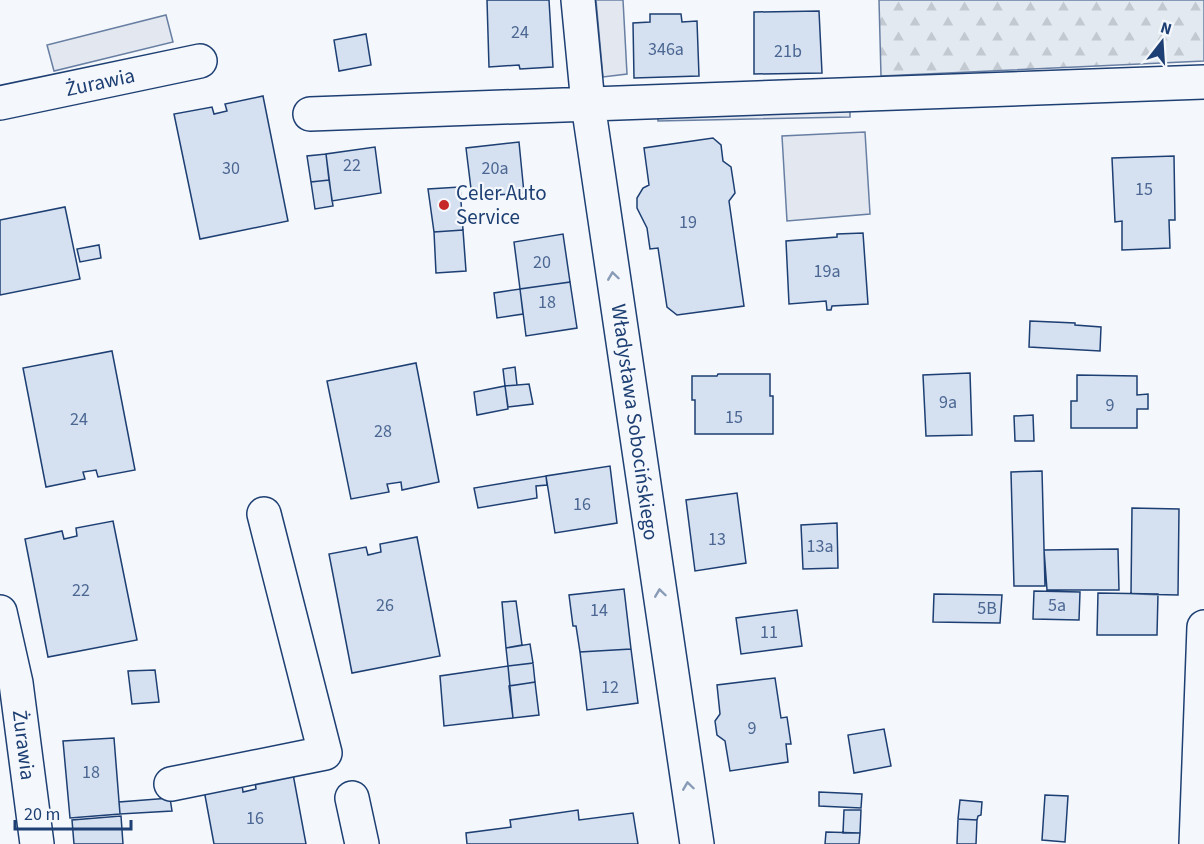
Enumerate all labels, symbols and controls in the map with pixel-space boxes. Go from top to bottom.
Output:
north arrow [1132,12,1192,72]
text: N [1158,17,1174,41]
house number: 24 [511,20,529,45]
house number: 346a [648,37,684,62]
house number: 21b [774,39,802,64]
street label: Żurawia [62,60,138,104]
house number: 22 [343,153,361,178]
house number: 30 [222,156,240,181]
house number: 20a [482,156,508,181]
house number: 15 [1135,177,1153,202]
place label: Celer Auto Service [456,178,547,232]
marker: Celer Auto Service [437,198,451,212]
house number: 19 [679,210,697,235]
house number: 20 [533,250,551,275]
house number: 19a [814,259,840,284]
one-way arrow [607,271,620,281]
house number: 18 [538,290,556,315]
street label: Władysława Sobocińskiego [604,302,666,542]
house number: 9a [939,390,957,415]
house number: 9 [1106,393,1115,418]
house number: 15 [725,405,743,430]
house number: 24 [70,407,88,432]
house number: 28 [374,419,392,444]
house number: 16 [573,492,591,517]
house number: 13 [708,527,726,552]
house number: 13a [807,534,833,559]
house number: 22 [72,578,90,603]
one-way arrow [654,589,666,598]
house number: 26 [376,593,394,618]
house number: 5a [1048,593,1066,618]
house number: 5B [977,596,997,621]
house number: 14 [590,598,608,623]
house number: 11 [760,620,778,645]
house number: 12 [601,675,619,700]
street label: Żurawia [5,708,43,782]
house number: 9 [748,716,757,741]
house number: 18 [82,760,100,785]
one-way arrow [683,782,695,791]
scale bar [15,793,130,831]
text: 20 m [24,802,60,827]
house number: 16 [246,806,264,831]

